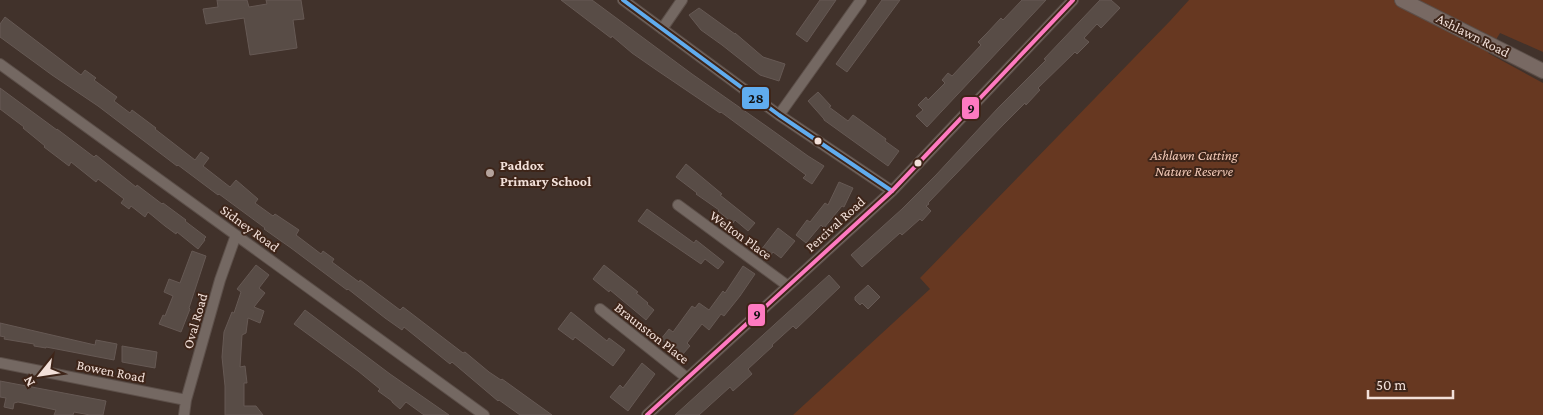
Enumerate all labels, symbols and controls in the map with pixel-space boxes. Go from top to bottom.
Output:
street label: Ashlawn Road [1434,10,1513,61]
line badge: 28 [741,86,770,110]
text: 28 [748,90,764,106]
line badge: 9 [961,96,980,120]
text: 9 [967,100,975,116]
unlabelled marker [813,136,823,146]
park label: Ashlawn Cutting Nature Reserve [1149,147,1239,179]
place label: Paddox Primary School [500,157,591,189]
unlabelled marker [913,158,923,168]
marker: Paddox Primary School [484,167,496,179]
street label: Percival Road [802,193,869,255]
street label: Sidney Road [218,201,283,255]
street label: Welton Place [707,207,775,263]
street label: Oval Road [179,291,211,351]
street label: Braunston Place [612,299,692,367]
line badge: 9 [747,303,766,327]
text: 9 [753,306,761,322]
north arrow [15,350,65,400]
street label: Bowen Road [75,357,147,386]
scale bar [1368,368,1453,400]
text: N [19,373,38,390]
text: 50 m [1376,377,1406,393]

